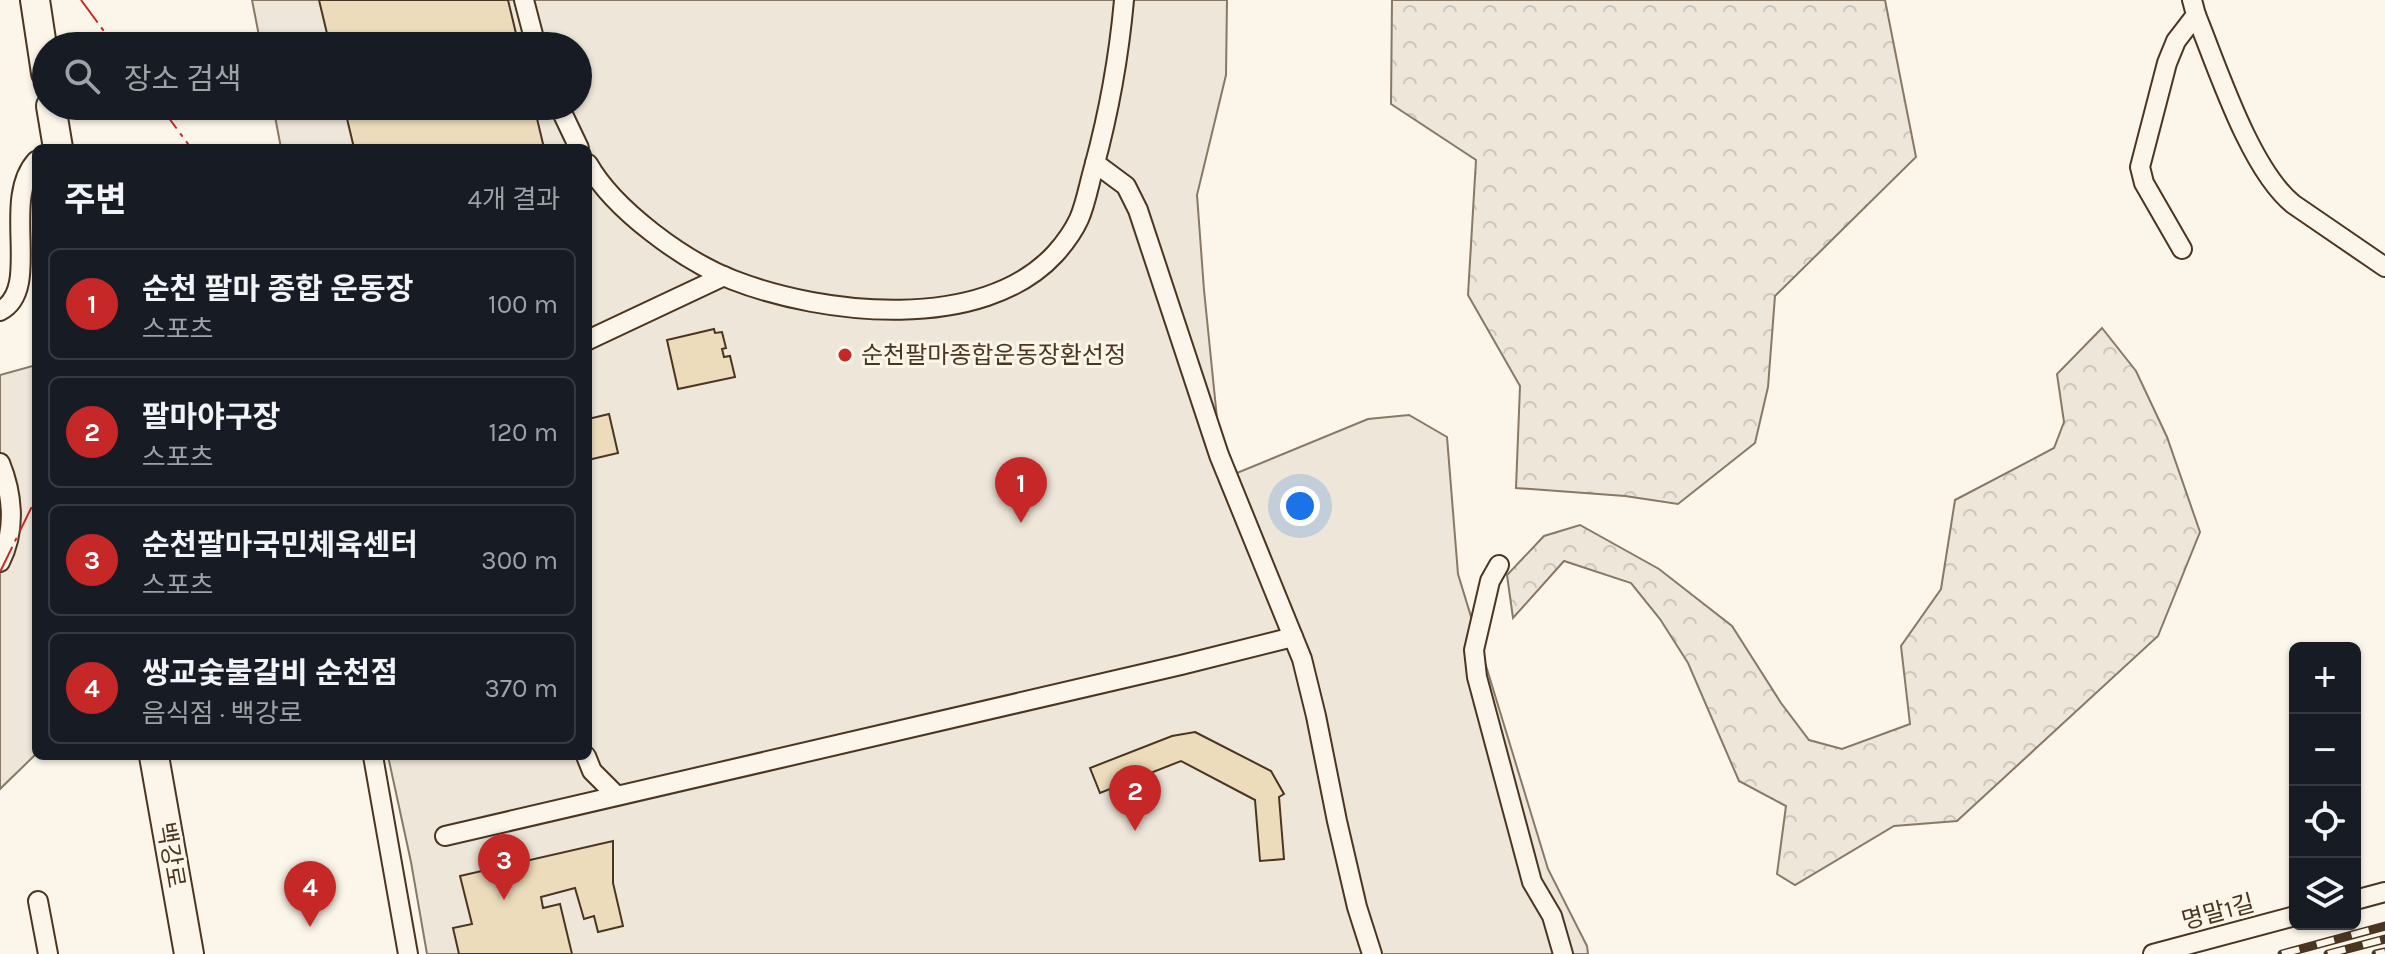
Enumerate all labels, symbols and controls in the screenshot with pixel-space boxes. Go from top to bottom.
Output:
search box [32,32,592,120]
icon: search [60,54,104,98]
text: 장소 검색 [124,61,242,97]
text: 주변 [64,180,127,220]
text: 4개 결과 [468,184,560,215]
text: 순천 팔마 종합 운동장 [142,271,413,307]
text: 1 [87,289,97,320]
text: 100 m [488,289,558,320]
text: 스포츠 [142,314,214,345]
place label: 순천팔마종합운동장환선정 [861,341,1126,369]
marker: 순천팔마종합운동장환선정 [836,346,854,364]
text: 팔마야구장 [142,399,280,435]
text: 2 [84,417,100,448]
text: 120 m [488,417,558,448]
text: 스포츠 [142,442,214,473]
pin: 1 [995,457,1047,523]
your location [1280,486,1320,526]
text: 순천팔마국민체육센터 [142,527,418,563]
text: 3 [84,545,100,576]
text: 300 m [481,545,558,576]
text: 스포츠 [142,570,214,601]
map controls [2289,642,2361,930]
button: + [2289,642,2361,714]
text: 쌍교숯불갈비 순천점 [142,655,398,691]
text: 4 [84,673,100,704]
text: 370 m [485,673,558,704]
text: 음식점 · 백강로 [142,698,303,729]
button: − [2289,714,2361,786]
pin: 2 [1109,765,1161,831]
button: locate [2289,786,2361,858]
street label: 백강로 [151,820,191,890]
pin: 3 [478,834,530,900]
button: layers [2289,858,2361,930]
pin: 4 [284,861,336,927]
street label: 명말1길 [2179,889,2257,935]

